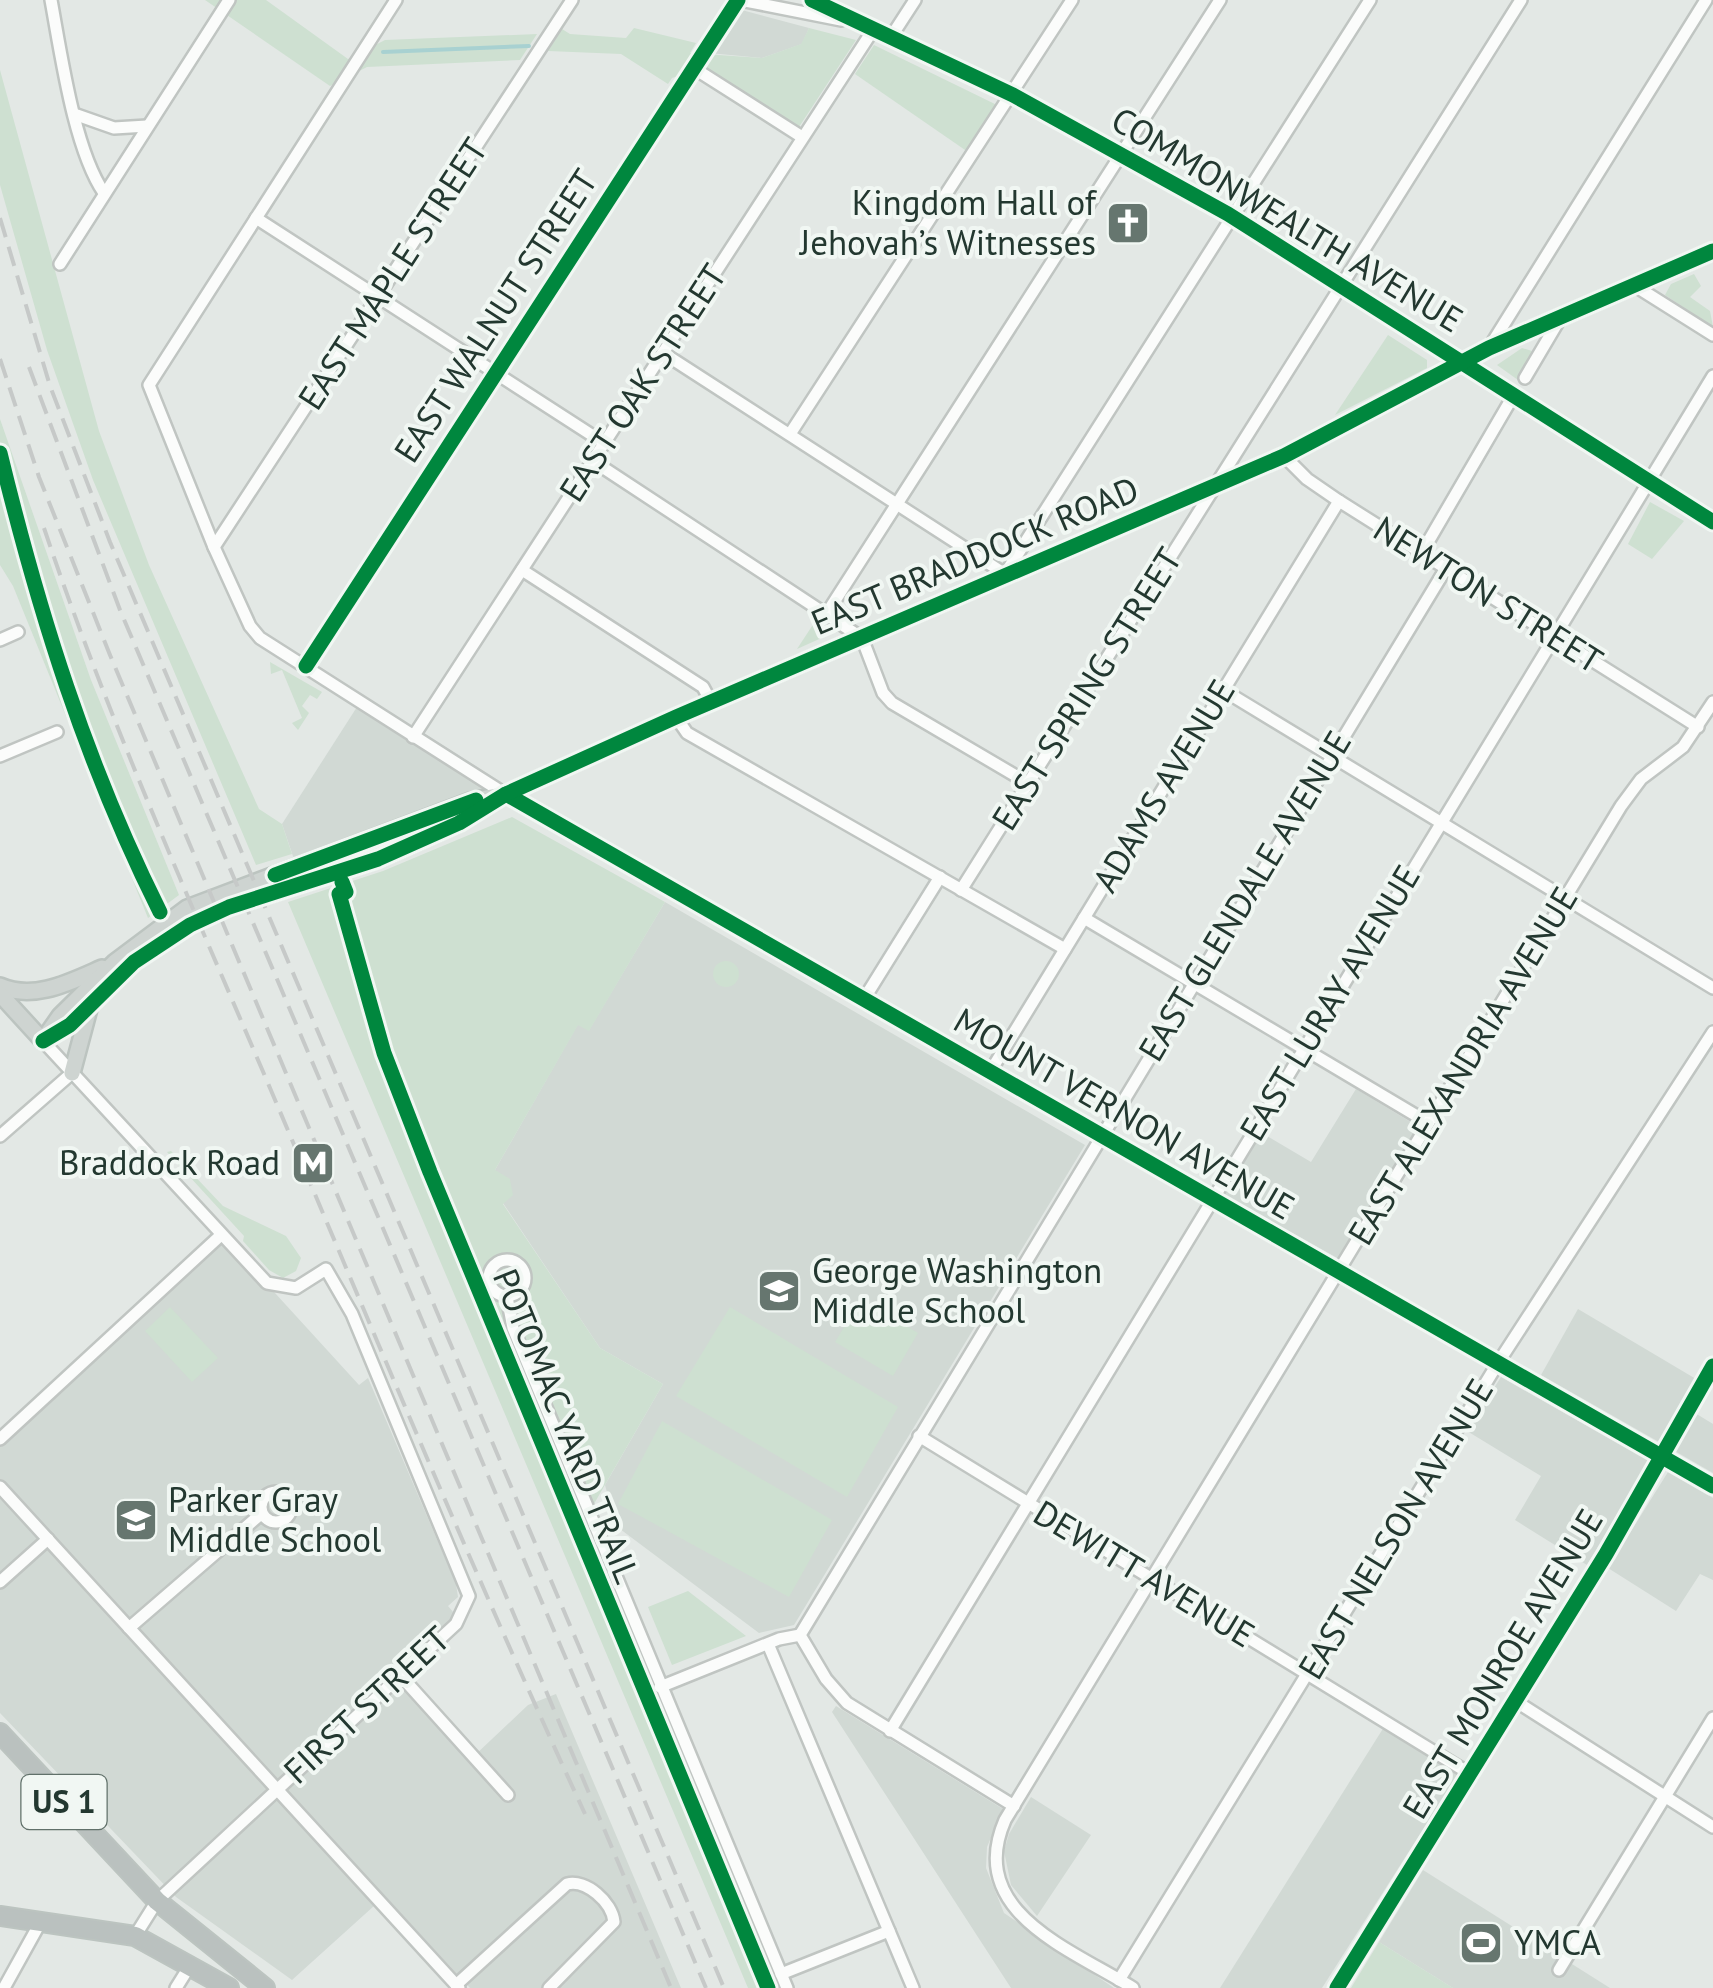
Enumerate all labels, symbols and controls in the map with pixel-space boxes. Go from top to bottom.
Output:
street label: COMMONWEALTH AVENUE [1103,96,1472,342]
street label: EAST MAPLE STREET [287,129,497,418]
street label: EAST WALNUT STREET [383,160,607,471]
place label: Kingdom Hall of Jehovah’s Witnesses [798,179,1098,265]
church icon: Kingdom Hall of Jehovah’s Witnesses [1105,200,1151,246]
street label: EAST OAK STREET [548,255,736,510]
street label: EAST BRADDOCK ROAD [804,465,1145,645]
street label: NEWTON STREET [1365,505,1612,683]
street label: EAST SPRING STREET [981,539,1192,838]
street label: ADAMS AVENUE [1082,671,1245,900]
street label: EAST GLENDALE AVENUE [1127,722,1361,1069]
street label: EAST LURAY AVENUE [1229,856,1430,1149]
street label: EAST ALEXANDRIA AVENUE [1337,878,1587,1253]
street label: MOUNT VERNON AVENUE [946,997,1303,1229]
place label: Braddock Road [59,1139,280,1185]
metro station icon: Braddock Road [290,1140,336,1186]
place label: George Washington Middle School [812,1247,1102,1333]
street label: POTOMAC YARD TRAIL [483,1262,651,1589]
school or university icon: George Washington Middle School [756,1268,802,1314]
street label: EAST NELSON AVENUE [1287,1370,1503,1687]
place label: Parker Gray Middle School [168,1476,381,1562]
street label: DEWITT AVENUE [1026,1489,1263,1657]
school or university icon: Parker Gray Middle School [113,1497,159,1543]
street label: EAST MONROE AVENUE [1391,1500,1613,1827]
street label: FIRST STREET [274,1616,459,1793]
road number: US 1 [22,1775,106,1829]
place label: YMCA [1514,1919,1601,1965]
sports icon: YMCA [1458,1920,1504,1966]

